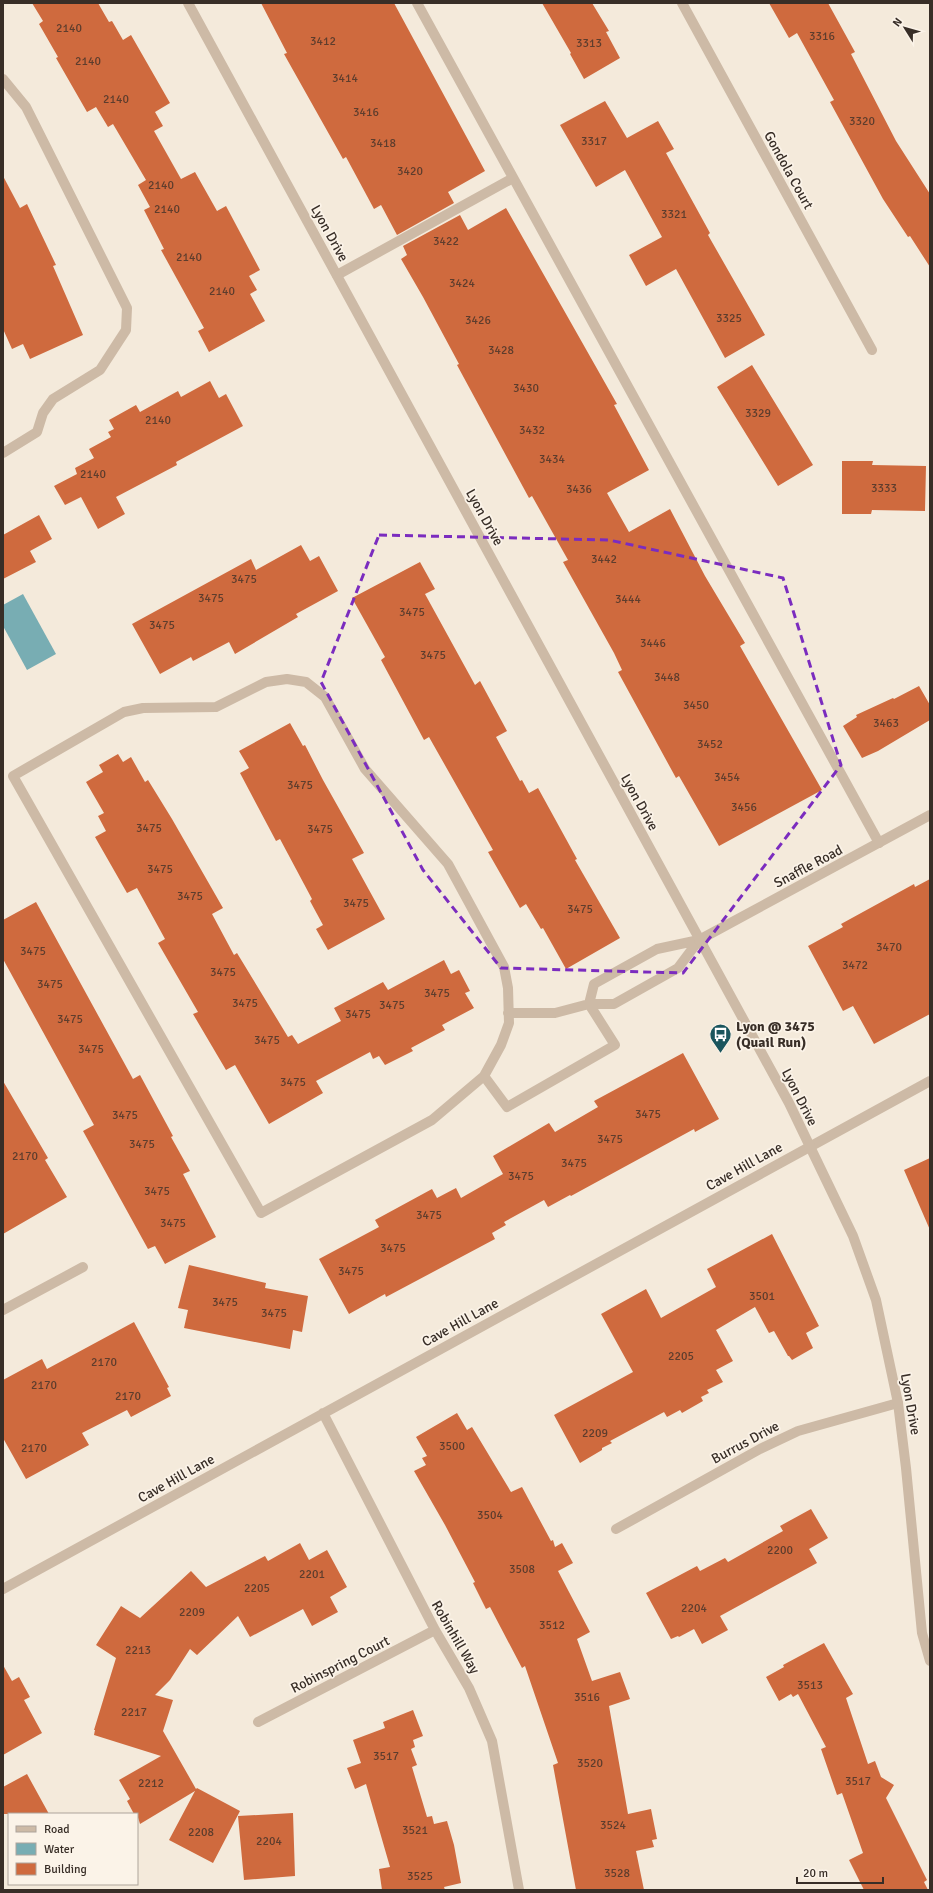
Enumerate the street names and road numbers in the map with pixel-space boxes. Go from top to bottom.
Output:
street label: Gondola Court [760,128,817,212]
street label: Lyon Drive [307,202,352,265]
street label: Lyon Drive [462,486,507,549]
street label: Lyon Drive [617,771,662,834]
street label: Snaffle Road [771,841,845,892]
street label: Lyon Drive [778,1066,821,1129]
street label: Cave Hill Lane [703,1138,785,1194]
street label: Cave Hill Lane [419,1294,501,1350]
street label: Lyon Drive [897,1372,924,1436]
street label: Burrus Drive [708,1417,782,1467]
street label: Cave Hill Lane [135,1450,217,1506]
street label: Robinhill Way [428,1598,484,1677]
street label: Robinspring Court [288,1632,393,1697]

